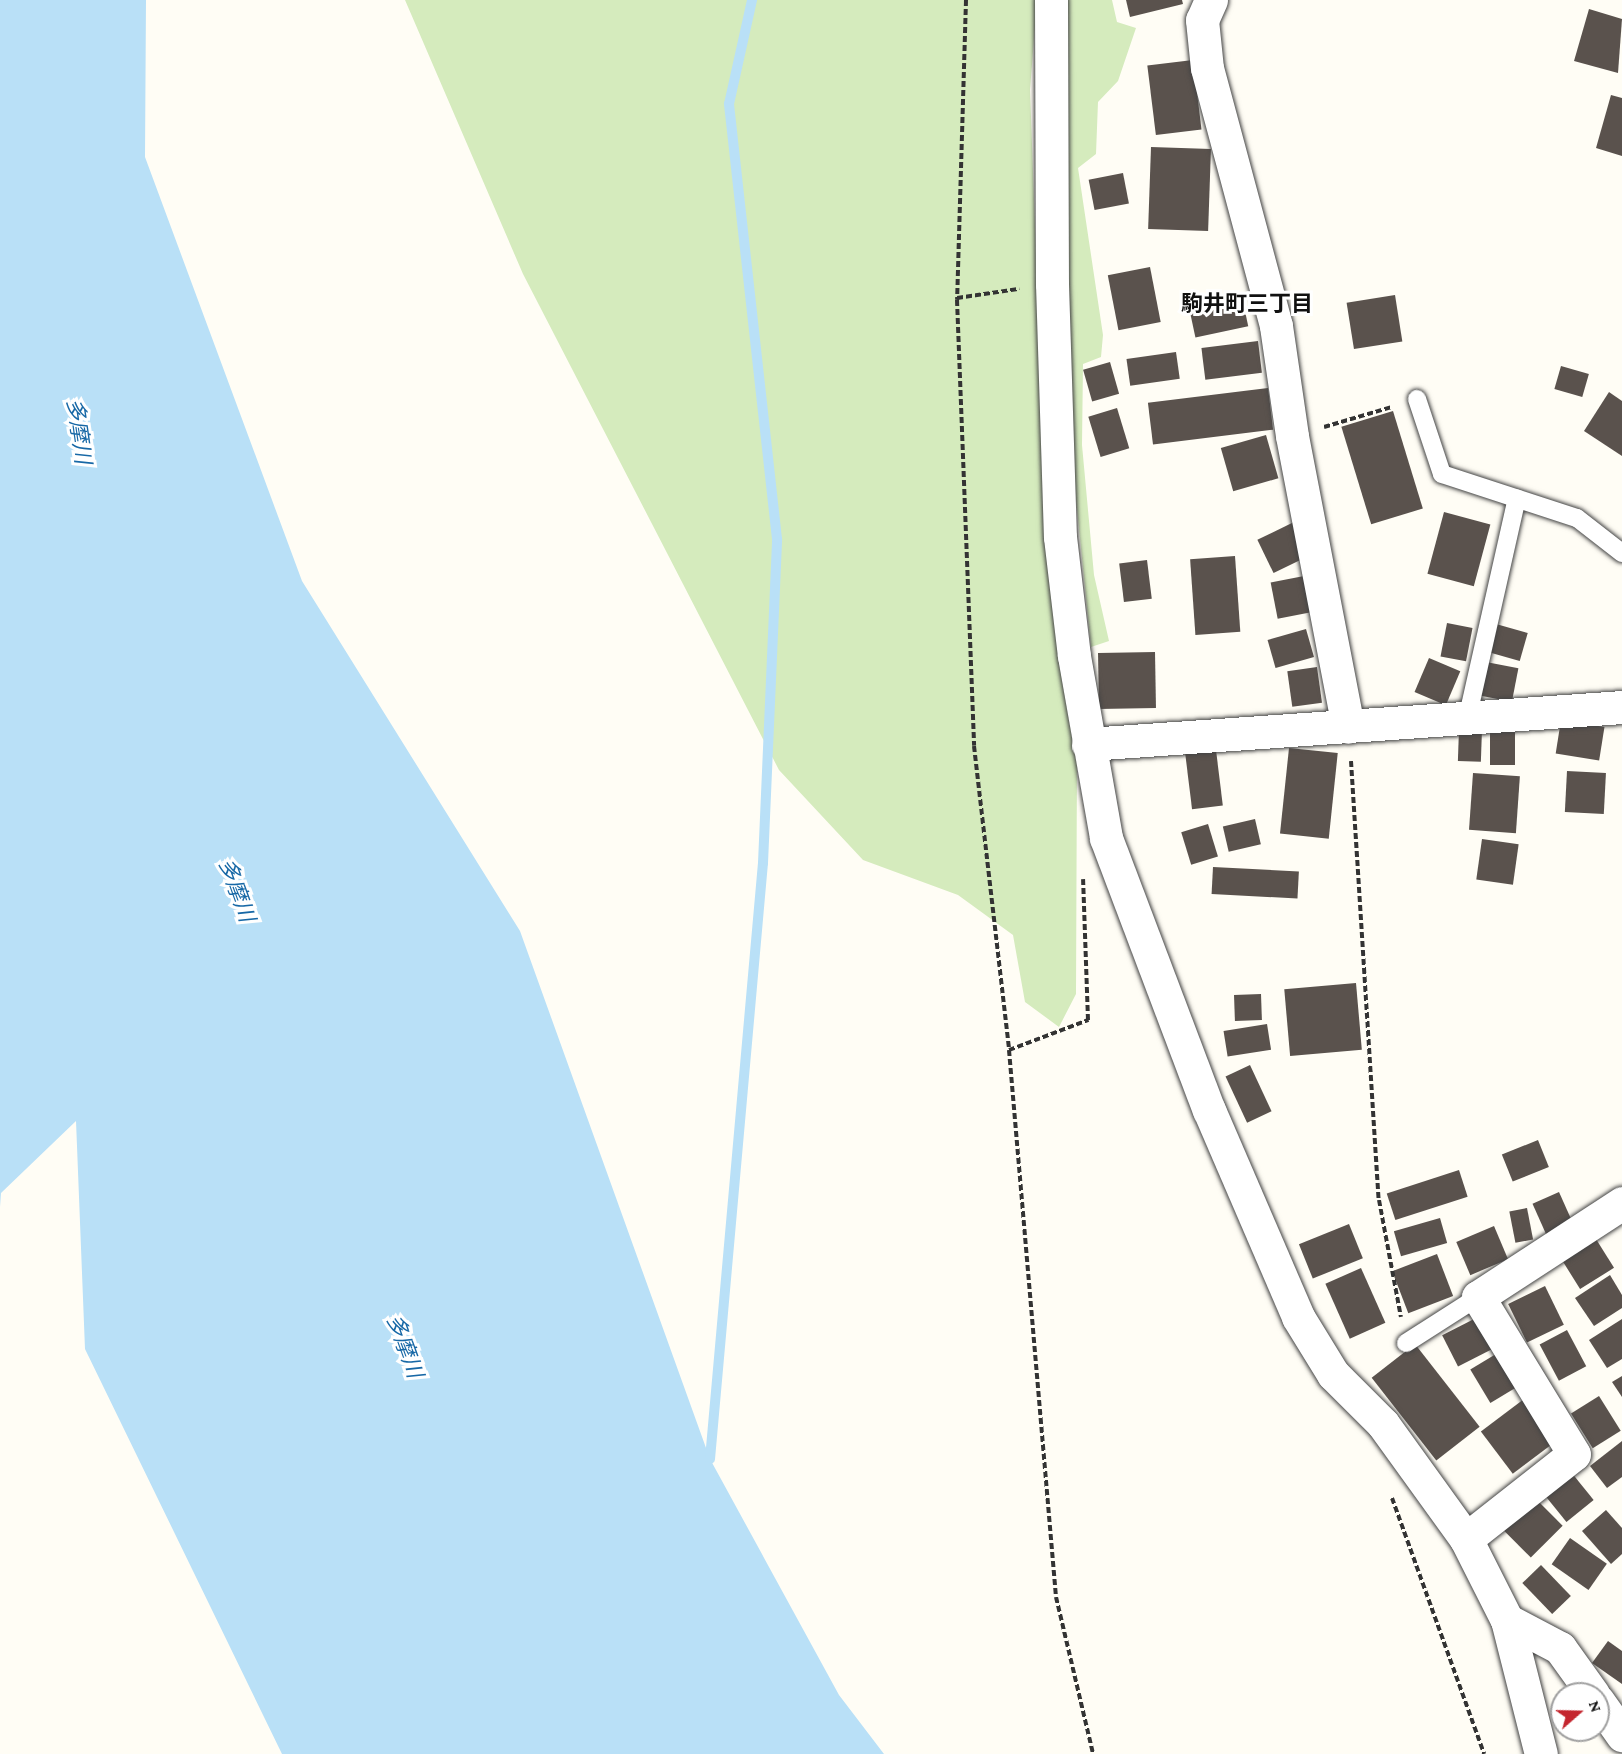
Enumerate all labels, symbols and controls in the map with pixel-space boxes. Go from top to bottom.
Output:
district label: 駒井町三丁目 [1181,291,1313,317]
water label: 多摩川 [61,396,97,466]
water label: 多摩川 [213,854,261,926]
water label: 多摩川 [381,1310,429,1382]
north arrow [1550,1682,1610,1742]
text: N [1586,1698,1605,1714]

